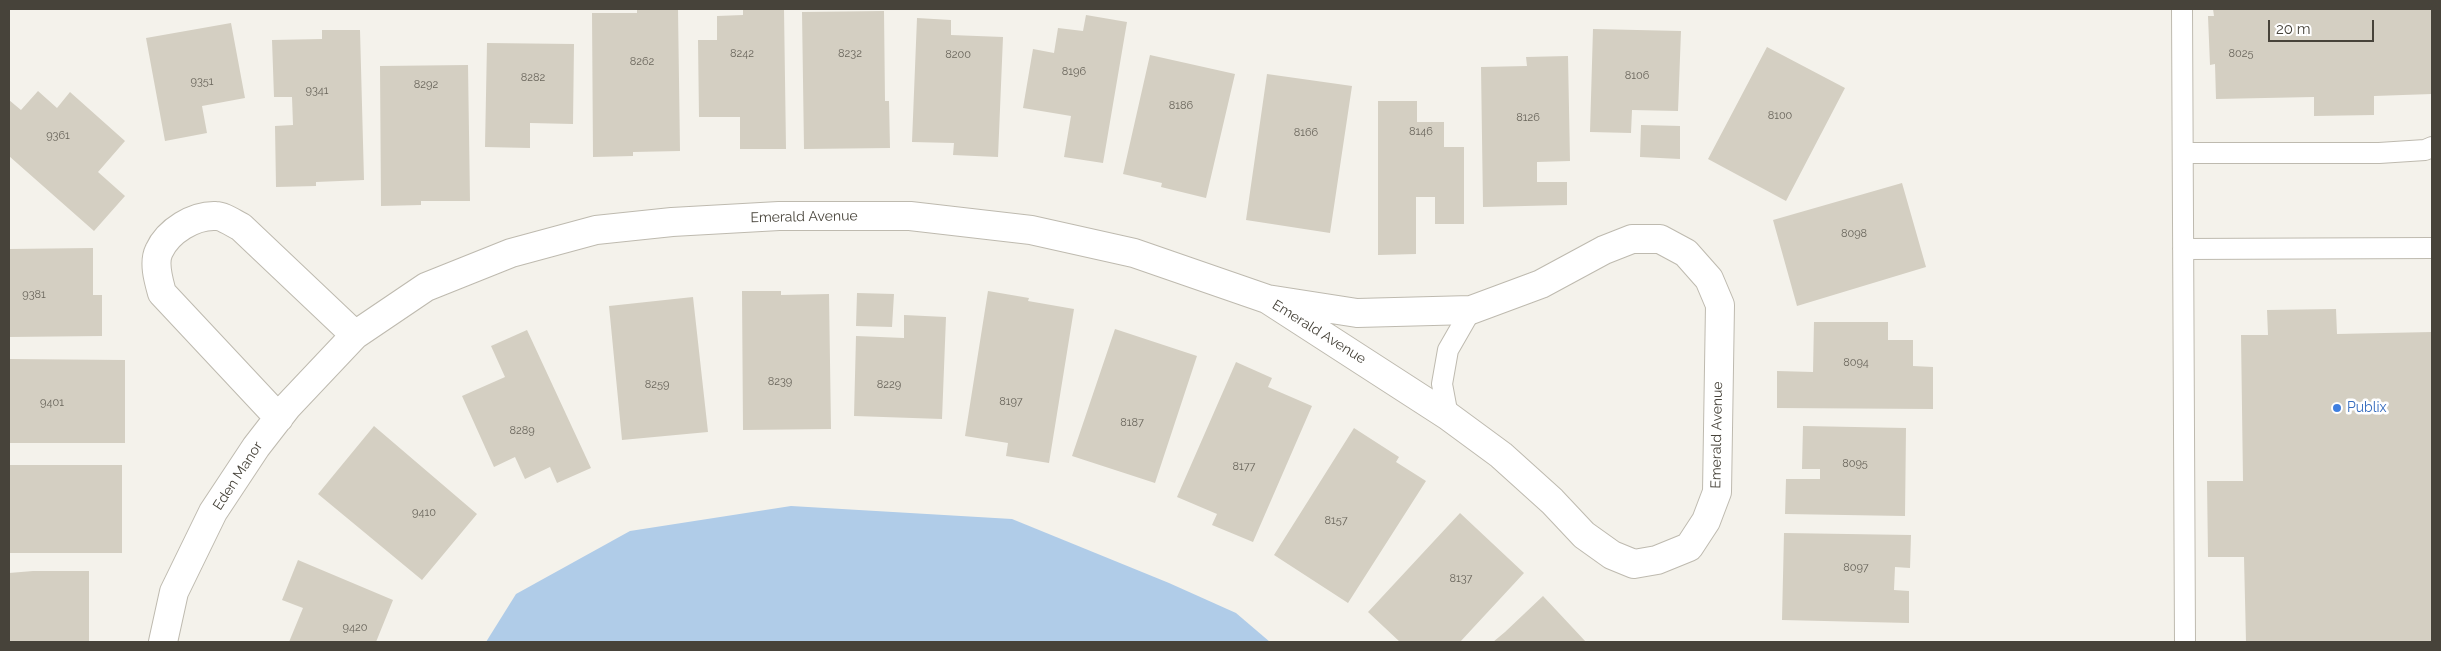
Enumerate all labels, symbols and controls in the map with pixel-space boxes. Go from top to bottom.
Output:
scale bar [2271,10,2377,42]
text: 20 m [2276,20,2311,38]
house number: 8242 [730,47,754,61]
house number: 8232 [838,47,862,61]
house number: 8025 [2229,47,2253,61]
house number: 8200 [945,48,971,62]
house number: 8262 [630,55,654,69]
house number: 8196 [1062,65,1086,79]
house number: 8106 [1625,69,1649,83]
house number: 8282 [521,71,545,85]
house number: 9351 [190,75,214,89]
house number: 8292 [414,78,438,92]
house number: 9341 [305,84,329,98]
house number: 8186 [1169,99,1193,113]
house number: 8100 [1768,109,1792,123]
house number: 8126 [1516,111,1540,125]
house number: 8146 [1409,125,1433,139]
house number: 8166 [1294,126,1318,140]
house number: 9361 [46,129,70,143]
street label: Emerald Avenue [750,208,858,226]
house number: 8098 [1841,227,1867,241]
house number: 9381 [22,288,46,302]
street label: Emerald Avenue [1269,296,1369,368]
house number: 8094 [1843,356,1869,370]
house number: 8239 [768,375,792,389]
house number: 8259 [645,378,669,392]
house number: 8229 [877,378,901,392]
street label: Emerald Avenue [1708,381,1726,489]
house number: 8197 [999,395,1023,409]
house number: 9401 [40,396,64,410]
place label: Publix [2347,400,2387,416]
marker: Publix [2331,402,2343,414]
house number: 8187 [1120,416,1144,430]
house number: 8289 [509,424,535,438]
street label: Eden Manor [210,439,266,513]
house number: 8095 [1842,457,1868,471]
house number: 8177 [1233,460,1255,474]
house number: 9410 [412,506,436,520]
house number: 8157 [1324,514,1348,528]
house number: 8097 [1843,561,1869,575]
house number: 8137 [1450,572,1472,586]
house number: 9420 [343,621,367,635]

